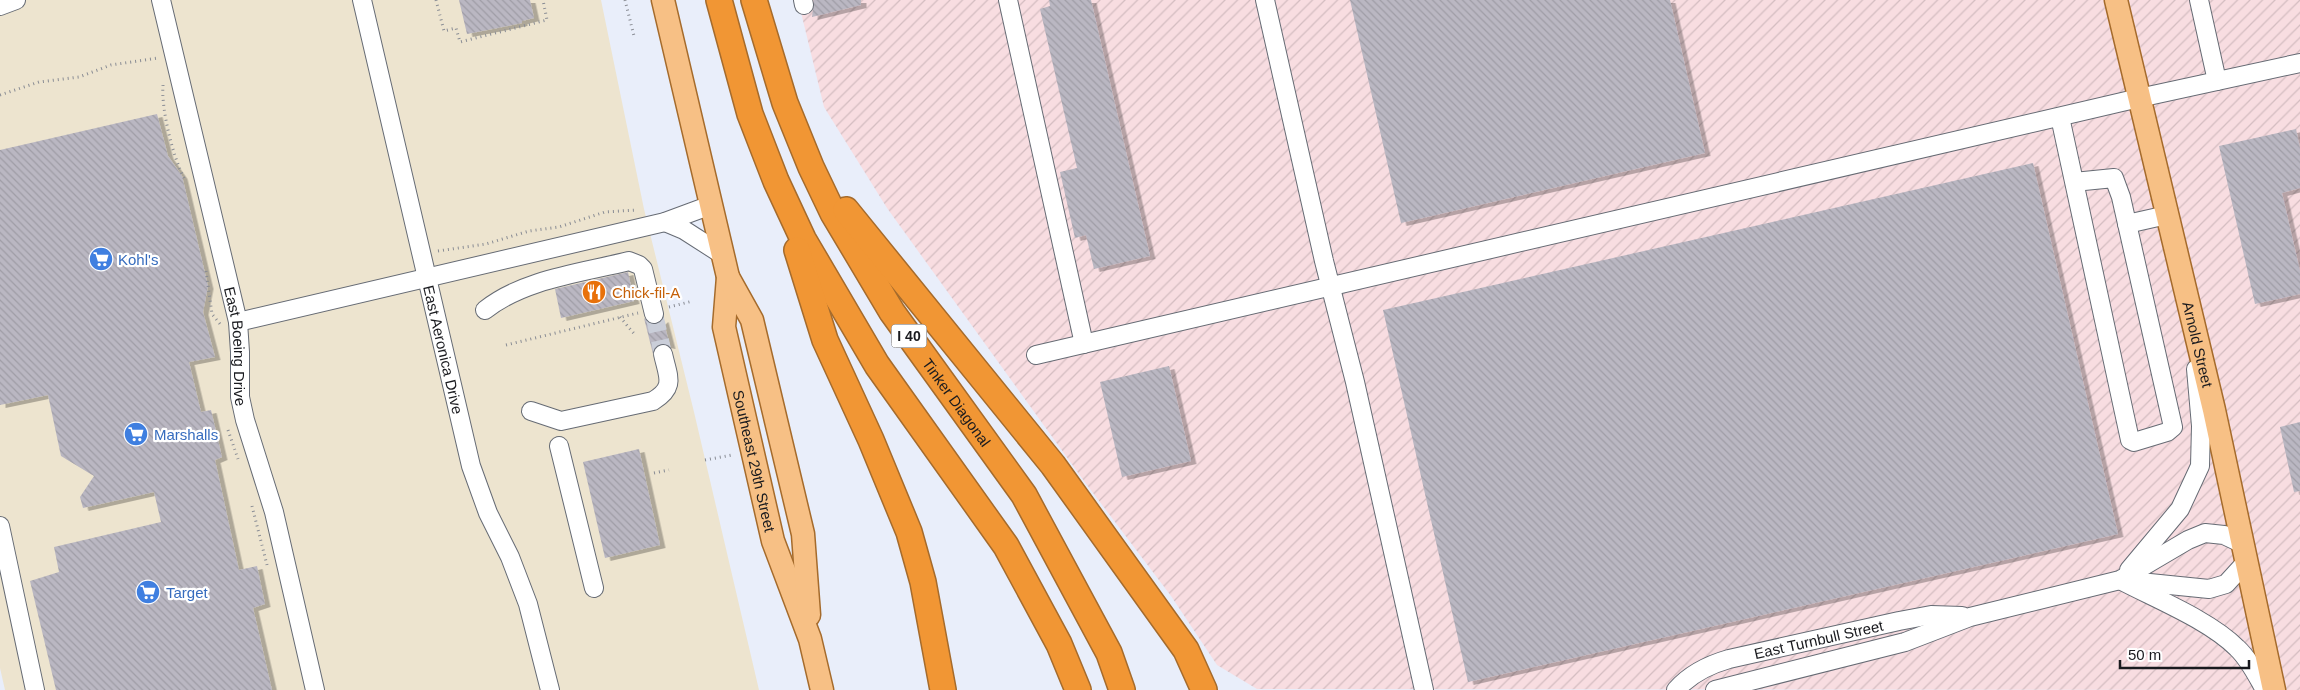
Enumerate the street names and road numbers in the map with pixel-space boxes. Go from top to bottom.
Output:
street label: East Aeronica Drive [420,283,467,416]
street label: East Boeing Drive [221,285,250,408]
street label: Arnold Street [2180,300,2217,390]
road number: I 40 [892,324,926,348]
street label: Tinker Diagonal [920,355,994,449]
street label: Southeast 29th Street [730,388,779,534]
street label: East Turnbull Street [1752,616,1886,662]

